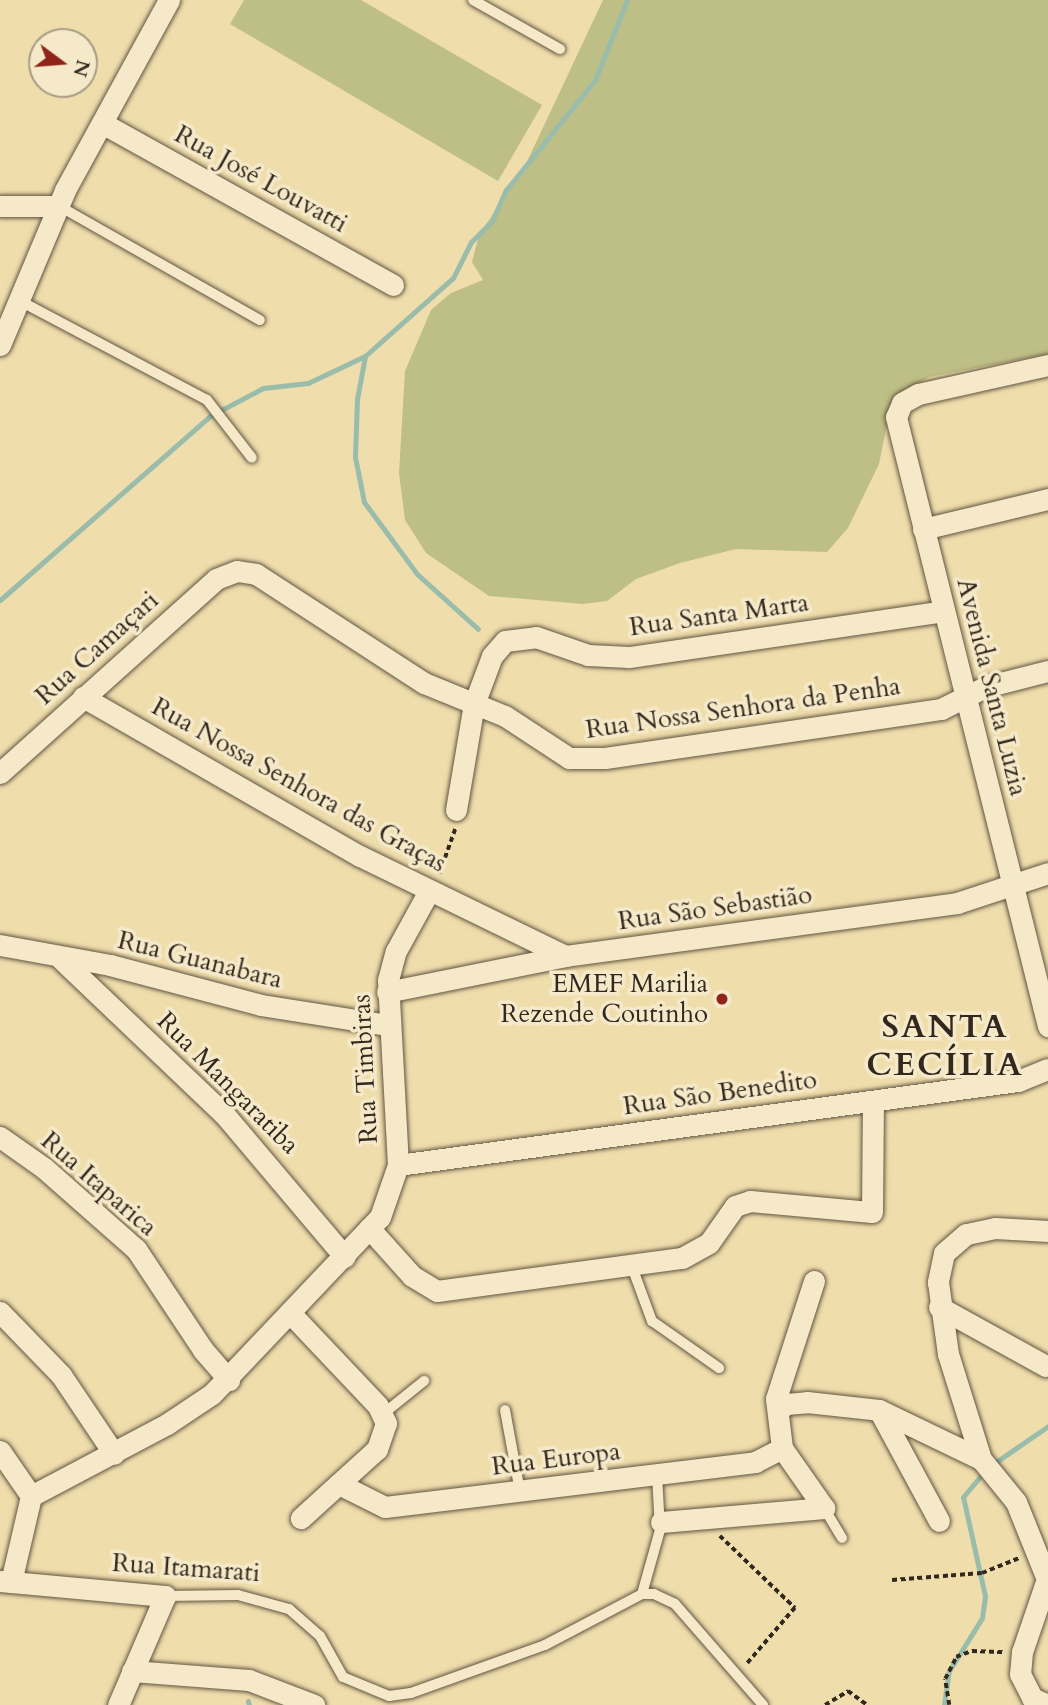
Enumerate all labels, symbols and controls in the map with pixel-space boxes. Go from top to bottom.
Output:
north arrow [28,28,98,98]
text: N [66,57,96,80]
street label: Rua José Louvatti [169,119,353,239]
street label: Avenida Santa Luzia [950,575,1034,799]
street label: Rua Camaçari [29,585,165,711]
street label: Rua Santa Marta [627,587,811,643]
street label: Rua Nossa Senhora da Penha [584,670,902,746]
street label: Rua Nossa Senhora das Graças [146,691,452,879]
street label: Rua São Sebastião [616,879,814,937]
street label: Rua Guanabara [114,924,286,996]
place label: EMEF Marilia Rezende Coutinho [501,968,708,1030]
marker: EMEF Marilia Rezende Coutinho [714,991,730,1007]
street label: Rua Timbiras [346,994,384,1144]
street label: Rua Mangaratiba [150,1005,306,1161]
district label: SANTA CECÍLIA [867,1007,1023,1085]
street label: Rua São Benedito [621,1064,819,1122]
street label: Rua Itaparica [35,1125,163,1243]
street label: Rua Europa [490,1436,622,1482]
street label: Rua Itamarati [111,1547,261,1589]

